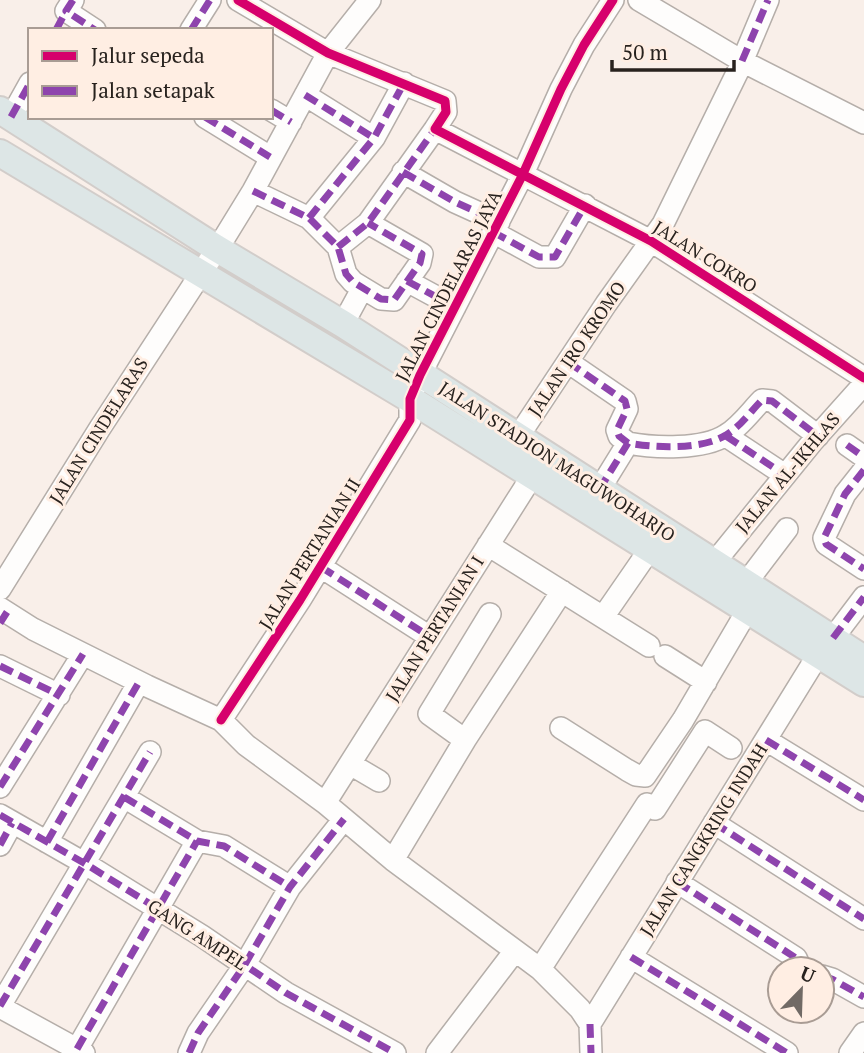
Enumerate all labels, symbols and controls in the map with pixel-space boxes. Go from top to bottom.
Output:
legend [28,28,273,119]
scale bar [612,28,734,72]
text: 50 m [622,38,668,66]
text: Jalur sepeda [91,41,205,69]
text: Jalan setapak [91,76,215,104]
street label: JALAN CINDELARAS JAYA [389,185,507,385]
street label: JALAN COKRO [649,215,762,298]
street label: JALAN IRO KROMO [522,276,630,421]
street label: JALAN CINDELARAS [43,353,153,508]
street label: JALAN STADION MAGUWOHARJO [435,376,680,547]
street label: JALAN AL-IKHLAS [730,407,845,538]
street label: JALAN PERTANIAN II [253,473,365,634]
street label: JALAN PERTANIAN I [380,551,489,706]
street label: JALAN CANGKRING INDAH [634,738,772,940]
street label: GANG AMPEL [144,893,252,975]
north arrow [766,955,836,1025]
text: U [797,960,819,988]

